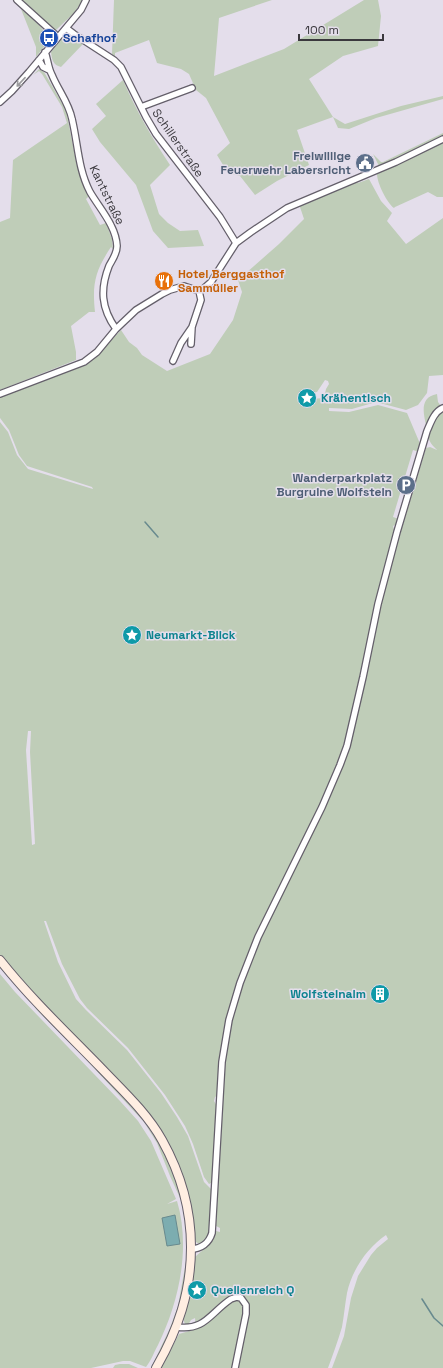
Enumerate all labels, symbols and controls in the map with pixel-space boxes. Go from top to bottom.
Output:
scale bar [299,16,383,42]
text: 100 m [305,22,339,38]
bus stop icon: Schafhof [38,27,60,49]
place label: Schafhof [63,30,116,46]
one-way arrow [16,77,25,87]
street label: Schillerstraße [149,106,207,180]
place label: Freiwillige Feuerwehr Labersricht [221,148,351,178]
public building icon: Freiwillige Feuerwehr Labersricht [354,152,376,174]
street label: Kantstraße [86,163,128,227]
place label: Hotel Berggasthof Sammüller [178,266,285,296]
restaurant icon: Hotel Berggasthof Sammüller [153,270,175,292]
place icon: Krähentisch [296,387,318,409]
place label: Krähentisch [321,390,391,406]
place label: Wanderparkplatz Burgruine Wolfstein [276,470,392,500]
parking icon: Wanderparkplatz Burgruine Wolfstein [395,474,417,496]
place icon: Neumarkt-Blick [121,624,143,646]
place label: Neumarkt-Blick [146,627,236,643]
building icon: Wolfsteinalm [369,983,391,1005]
place label: Wolfsteinalm [290,986,366,1002]
place icon: Quellenreich Q [186,1279,208,1301]
place label: Quellenreich Q [211,1282,294,1298]

